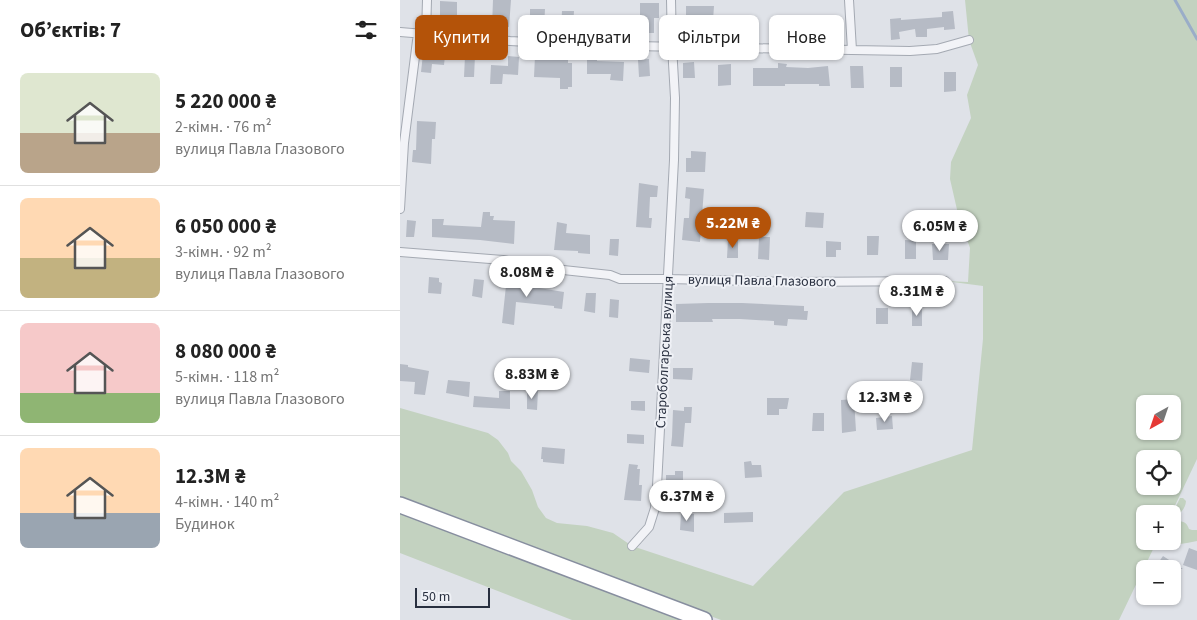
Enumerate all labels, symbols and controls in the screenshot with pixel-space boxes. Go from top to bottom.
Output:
text: Об’єктів: 7 [20,15,121,45]
chip: Купити [415,15,508,60]
chip: Орендувати [518,15,649,60]
chip: Фільтри [659,15,759,60]
chip: Нове [769,15,844,60]
icon: filters [352,16,380,44]
text: 5 220 000 ₴ [175,86,276,116]
icon: home [60,93,120,153]
text: 2-кімн. · 76 m² [175,116,272,138]
text: вулиця Павла Глазового [175,138,345,160]
pin: 5.22M ₴ [687,206,779,249]
pin: 6.05M ₴ [894,210,986,252]
text: 6 050 000 ₴ [175,211,276,241]
text: 5.22M ₴ [706,212,760,234]
text: 6.05M ₴ [913,215,967,237]
icon: home [60,218,120,278]
text: 3-кімн. · 92 m² [175,241,272,263]
pin: 8.08M ₴ [481,256,573,298]
text: 8.08M ₴ [500,261,554,283]
text: вулиця Павла Глазового [175,263,345,285]
street label: вулиця Павла Глазового [688,270,836,292]
pin: 8.31M ₴ [871,274,963,317]
street label: Староболгарська вулиця [651,275,679,429]
text: 8.31M ₴ [890,280,944,302]
text: 8 080 000 ₴ [175,336,276,366]
icon: home [60,343,120,403]
pin: 8.83M ₴ [486,358,578,400]
text: 8.83M ₴ [505,363,559,385]
text: 5-кімн. · 118 m² [175,366,279,388]
pin: 12.3M ₴ [839,380,931,423]
text: 12.3M ₴ [858,386,912,408]
text: вулиця Павла Глазового [175,388,345,410]
north arrow [1136,395,1181,440]
map controls [1136,395,1181,605]
button: locate [1136,450,1181,495]
text: 12.3M ₴ [175,461,246,491]
icon: home [60,468,120,528]
pin: 6.37M ₴ [641,480,733,522]
text: 6.37M ₴ [660,485,714,507]
text: 4-кімн. · 140 m² [175,491,279,513]
button: + [1136,505,1181,550]
text: Будинок [175,513,235,535]
button: − [1136,560,1181,605]
scale bar [415,585,490,608]
text: 50 m [422,587,450,607]

